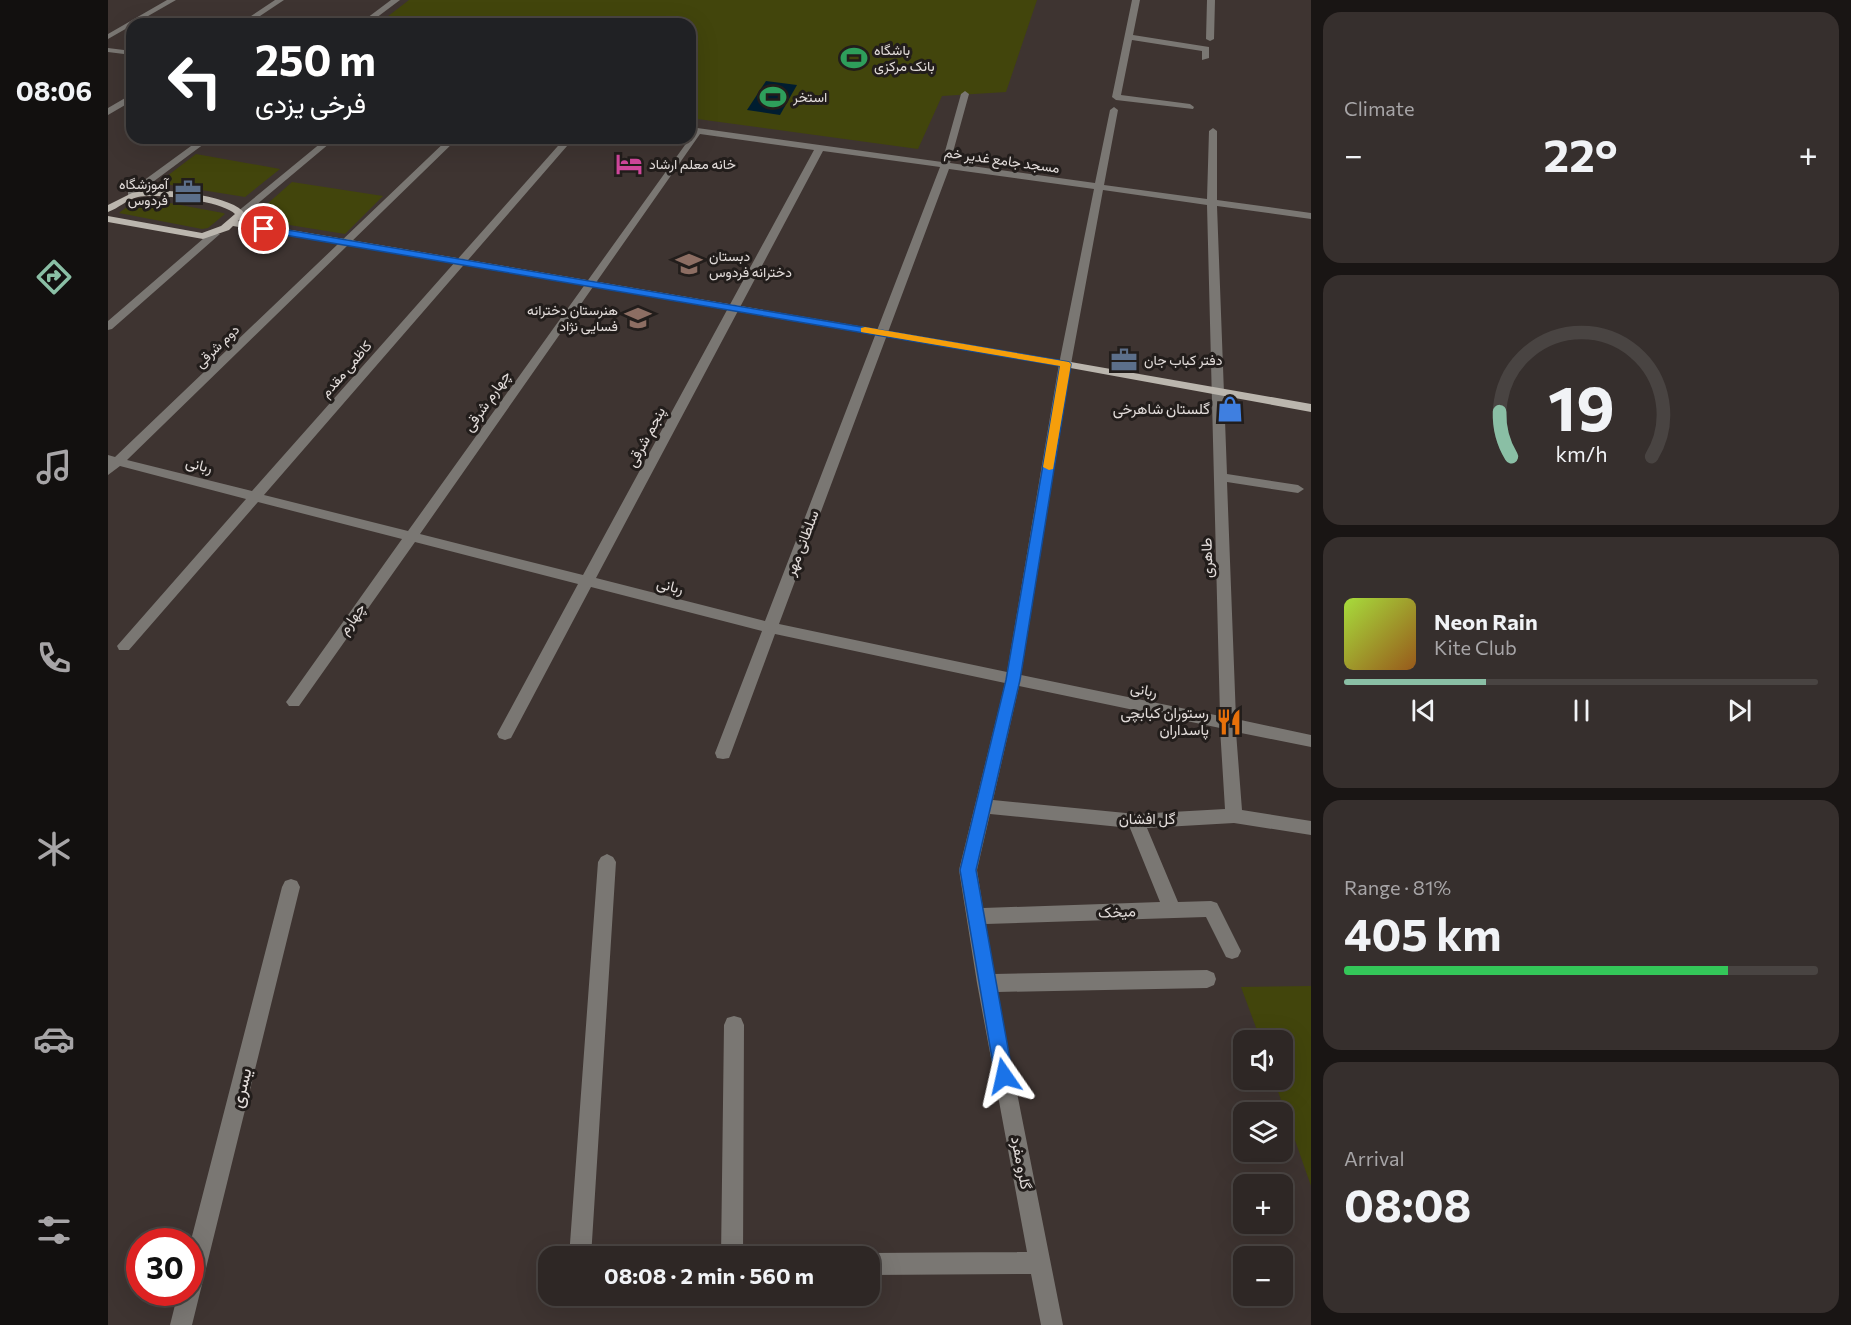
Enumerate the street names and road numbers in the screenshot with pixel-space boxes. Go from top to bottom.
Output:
street label: مسجد جامع غدیر خم [943,143,1061,179]
street label: دوم شرقی [191,320,243,372]
street label: کاظمی مقدم [317,337,375,401]
street label: چهارم شرقی [459,366,515,436]
street label: پنجم شرقی [622,403,670,471]
street label: ربانی [183,452,215,478]
street label: سلطانی مهر [780,507,824,580]
street label: طاهری [1196,537,1218,579]
street label: ربانی [654,573,686,599]
street label: چهارم [334,599,370,639]
street label: ربانی [1129,678,1159,702]
street label: گل افشان [1119,809,1176,828]
street label: میخک [1098,901,1136,922]
street label: یسری [224,1065,257,1110]
street label: گلرو مفرد [1007,1135,1036,1191]

